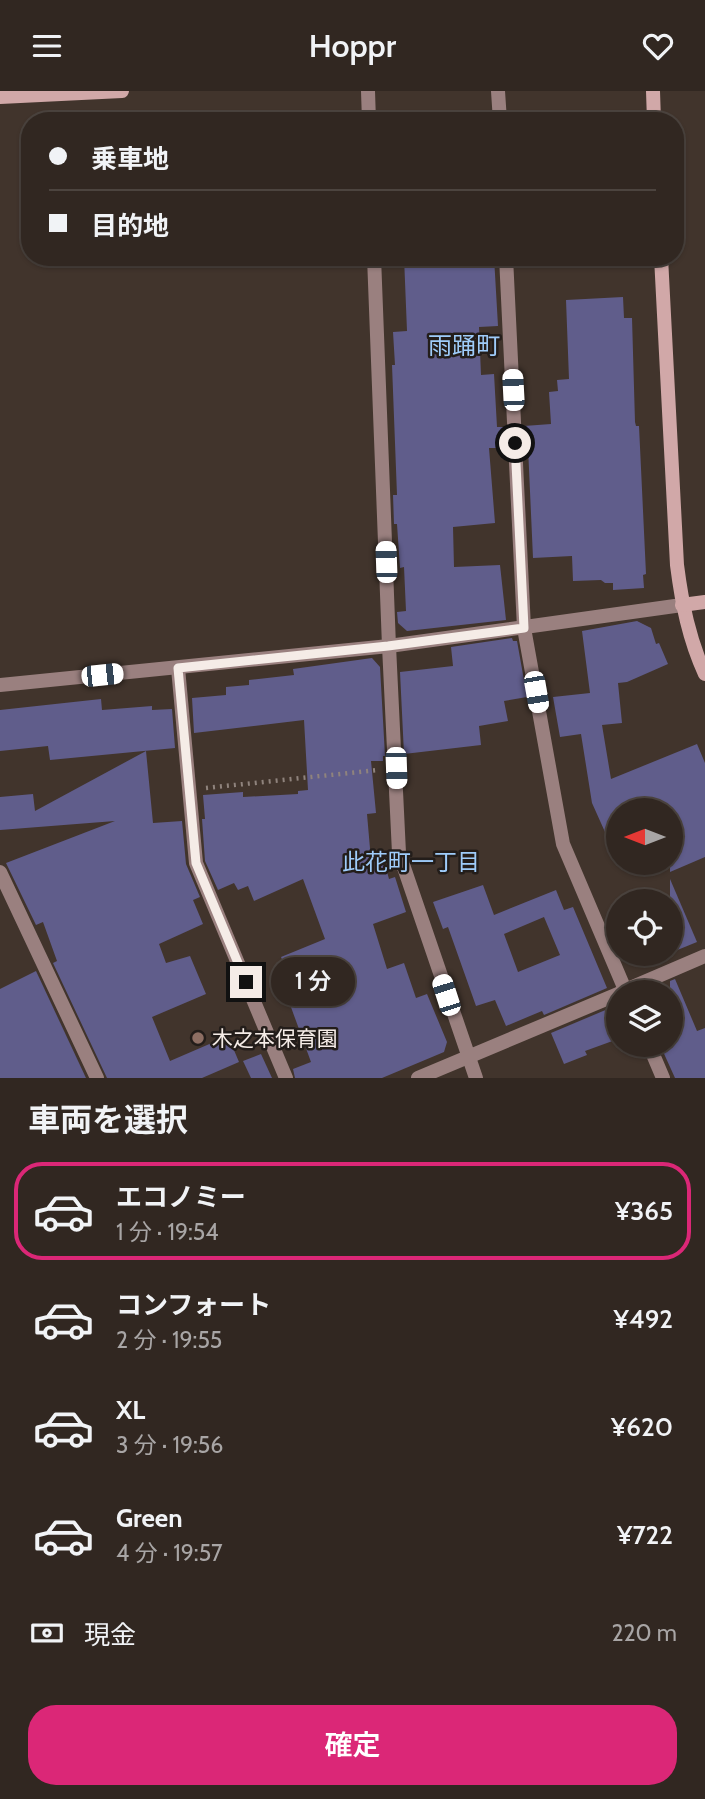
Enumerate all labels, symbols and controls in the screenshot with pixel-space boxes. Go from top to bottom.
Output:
text: Hoppr [309,26,396,65]
icon: menu [28,27,66,65]
icon: heart [639,27,677,65]
text: 乗車地 [91,143,169,175]
text: 目的地 [91,210,169,242]
district label: 雨踊町 [428,331,500,360]
car [502,368,525,412]
route start [499,427,531,459]
car [375,541,398,583]
car [81,662,124,688]
car [523,669,550,715]
car [385,747,408,789]
north arrow [606,798,682,875]
map controls [606,798,683,1057]
district label: 此花町一丁目 [342,848,480,876]
button: locate [606,889,683,966]
callout: 1 分 [270,957,354,1007]
route end [230,966,262,998]
text: 1 分 [295,967,331,995]
car [430,972,463,1018]
button: layers [606,980,683,1057]
place label: 木之本保育園 [212,1026,338,1051]
marker: 木之本保育園 [190,1030,206,1046]
text: 車両を選択 [28,1100,188,1139]
icon: car [32,1180,95,1243]
text: エコノミー [116,1181,246,1213]
text: ¥365 [615,1195,673,1227]
text: 1 分 · 19:54 [116,1218,219,1246]
icon: car [32,1288,95,1351]
text: コンフォート [116,1289,271,1321]
text: ¥492 [614,1303,673,1335]
text: 2 分 · 19:55 [116,1326,222,1354]
text: XL [116,1394,145,1426]
icon: car [32,1396,95,1459]
text: ¥620 [611,1411,673,1443]
text: 3 分 · 19:56 [116,1431,223,1459]
text: Green [116,1502,183,1534]
icon: car [32,1504,95,1567]
text: ¥722 [617,1519,673,1551]
text: 4 分 · 19:57 [116,1539,223,1567]
icon: cash [28,1614,66,1652]
text: 現金 [84,1619,136,1651]
text: 220 m [611,1619,677,1647]
button: 確定 [28,1705,677,1785]

